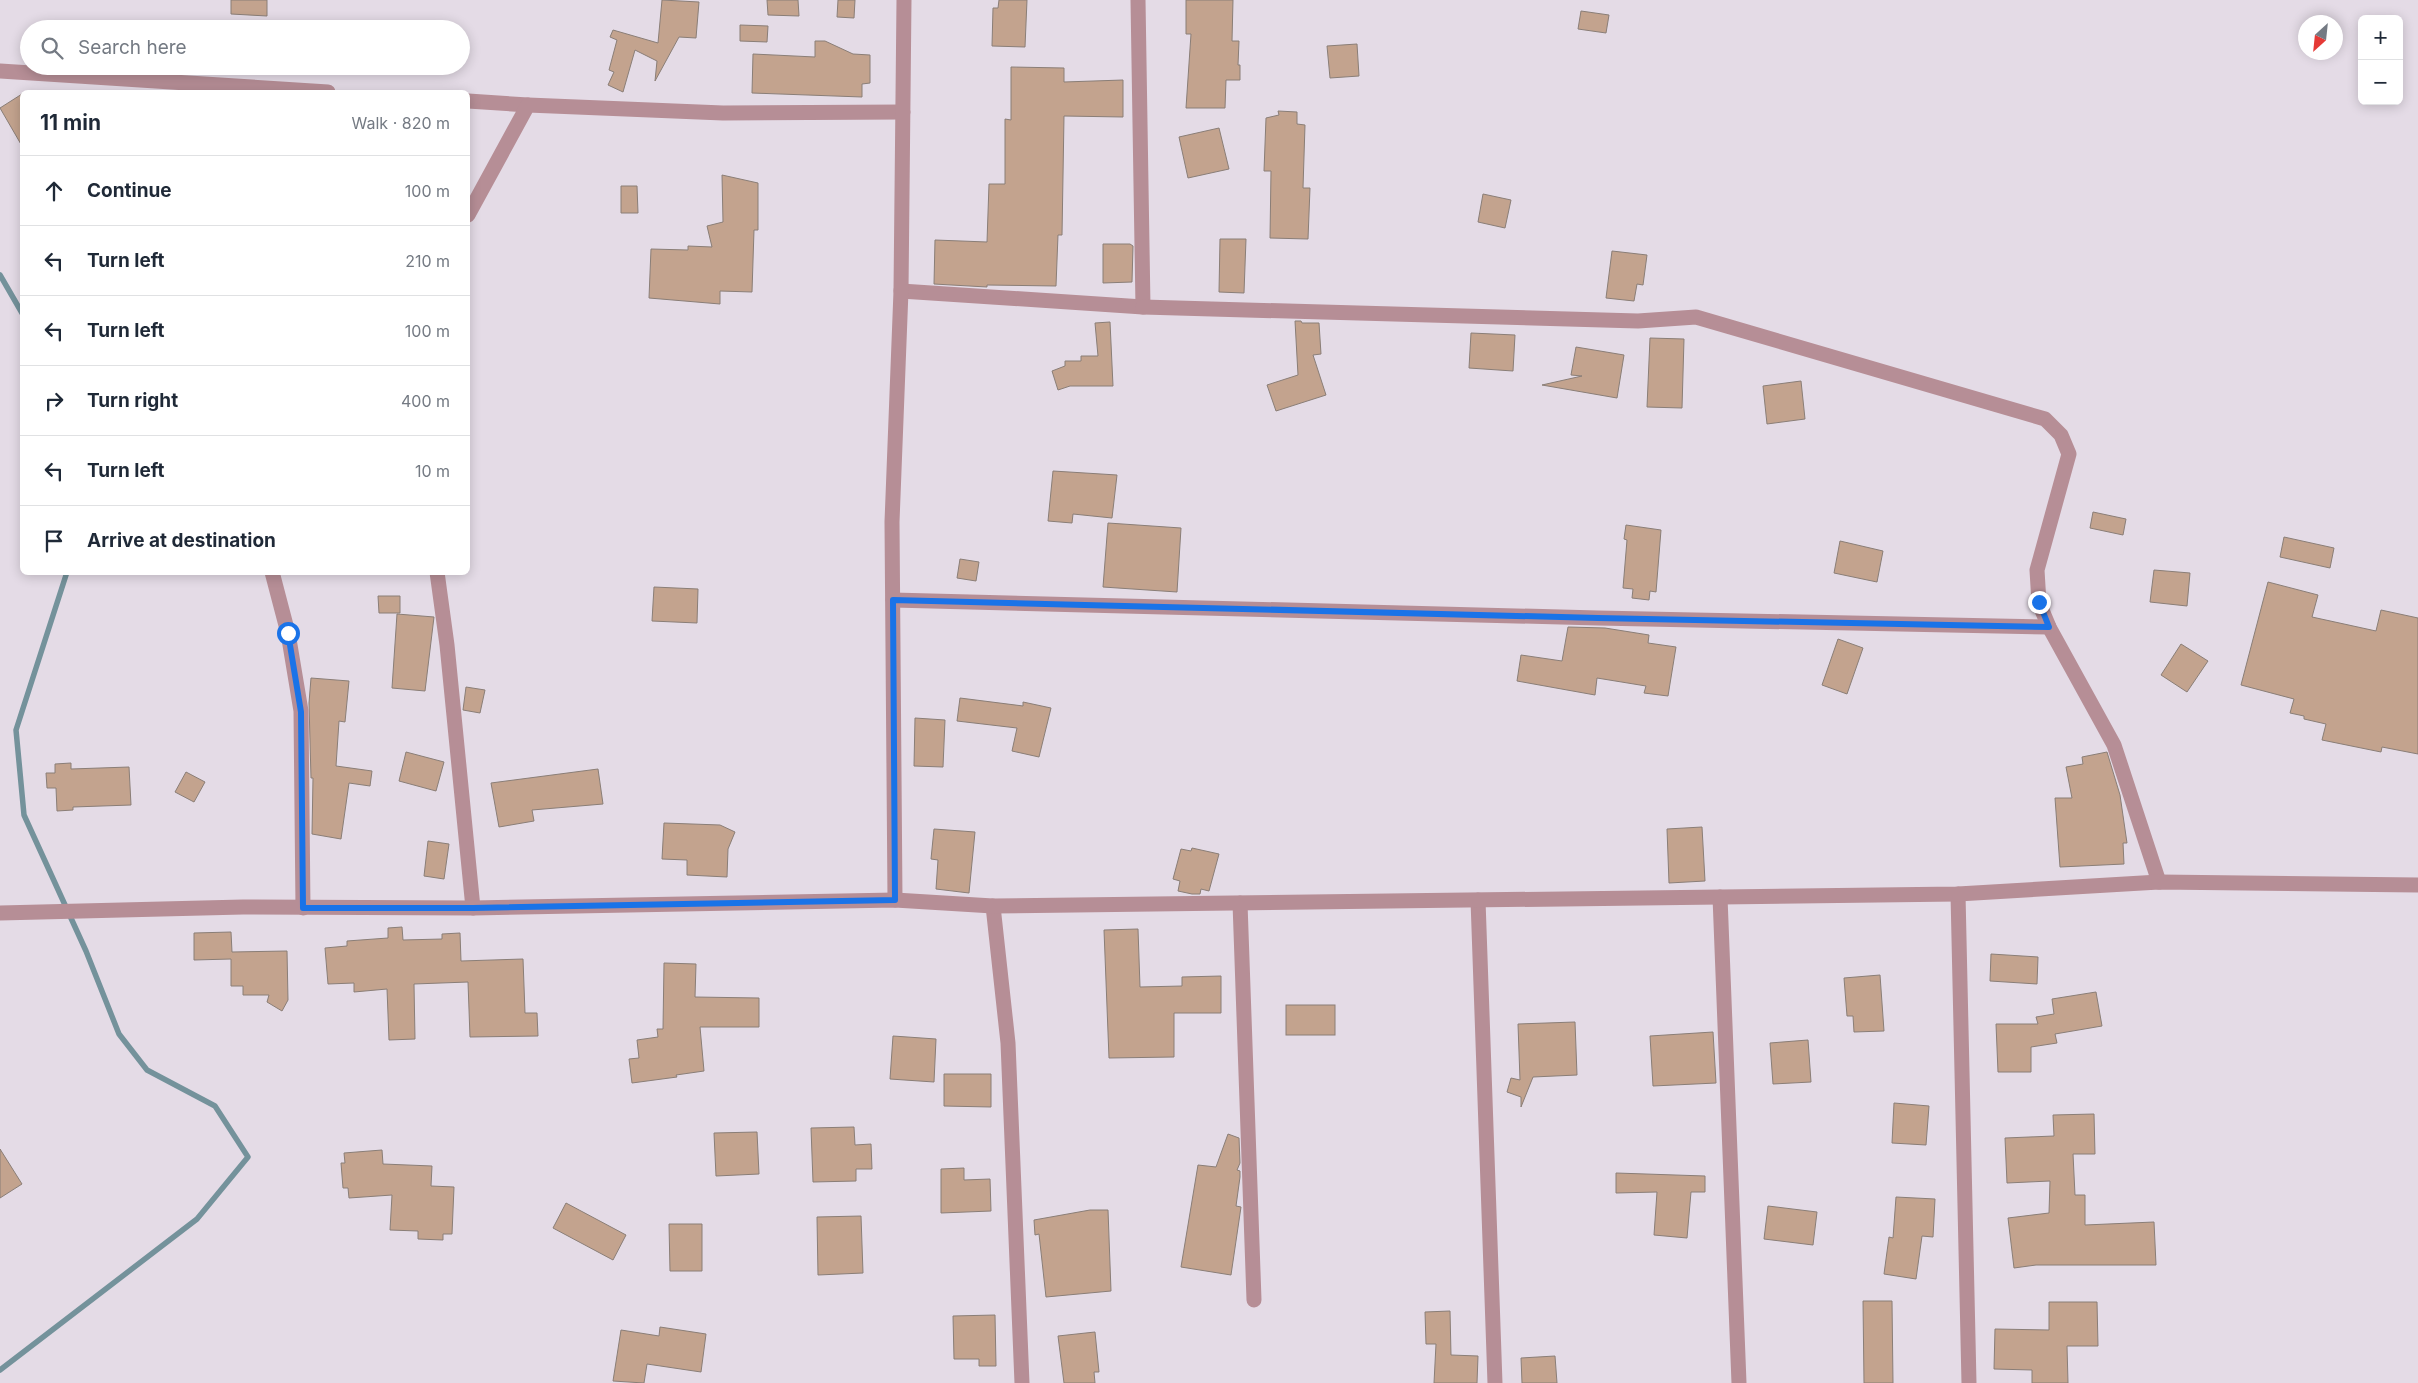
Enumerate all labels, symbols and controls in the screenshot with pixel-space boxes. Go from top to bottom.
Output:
north arrow [2298,15,2343,60]
map controls [2358,15,2403,105]
button: + [2358,15,2403,60]
search box [20,20,470,75]
icon: search [38,34,66,62]
text: Search here [78,36,187,59]
button: − [2358,60,2403,105]
text: 11 min [40,110,101,135]
text: Walk · 820 m [352,113,450,133]
icon: ahead [40,177,68,205]
text: Continue [87,179,172,202]
text: 100 m [405,181,450,201]
icon: left [40,247,68,275]
text: Turn left [87,249,165,272]
text: 210 m [405,251,450,271]
icon: left [40,317,68,345]
text: Turn left [87,319,165,342]
text: 100 m [405,321,450,341]
icon: right [40,387,68,415]
text: Turn right [87,389,178,412]
text: 400 m [401,391,450,411]
icon: left [40,457,68,485]
text: Turn left [87,459,165,482]
text: 10 m [415,461,450,481]
icon: arrive [40,527,68,555]
text: Arrive at destination [87,529,276,552]
route end [2028,591,2051,614]
route start [277,622,300,645]

